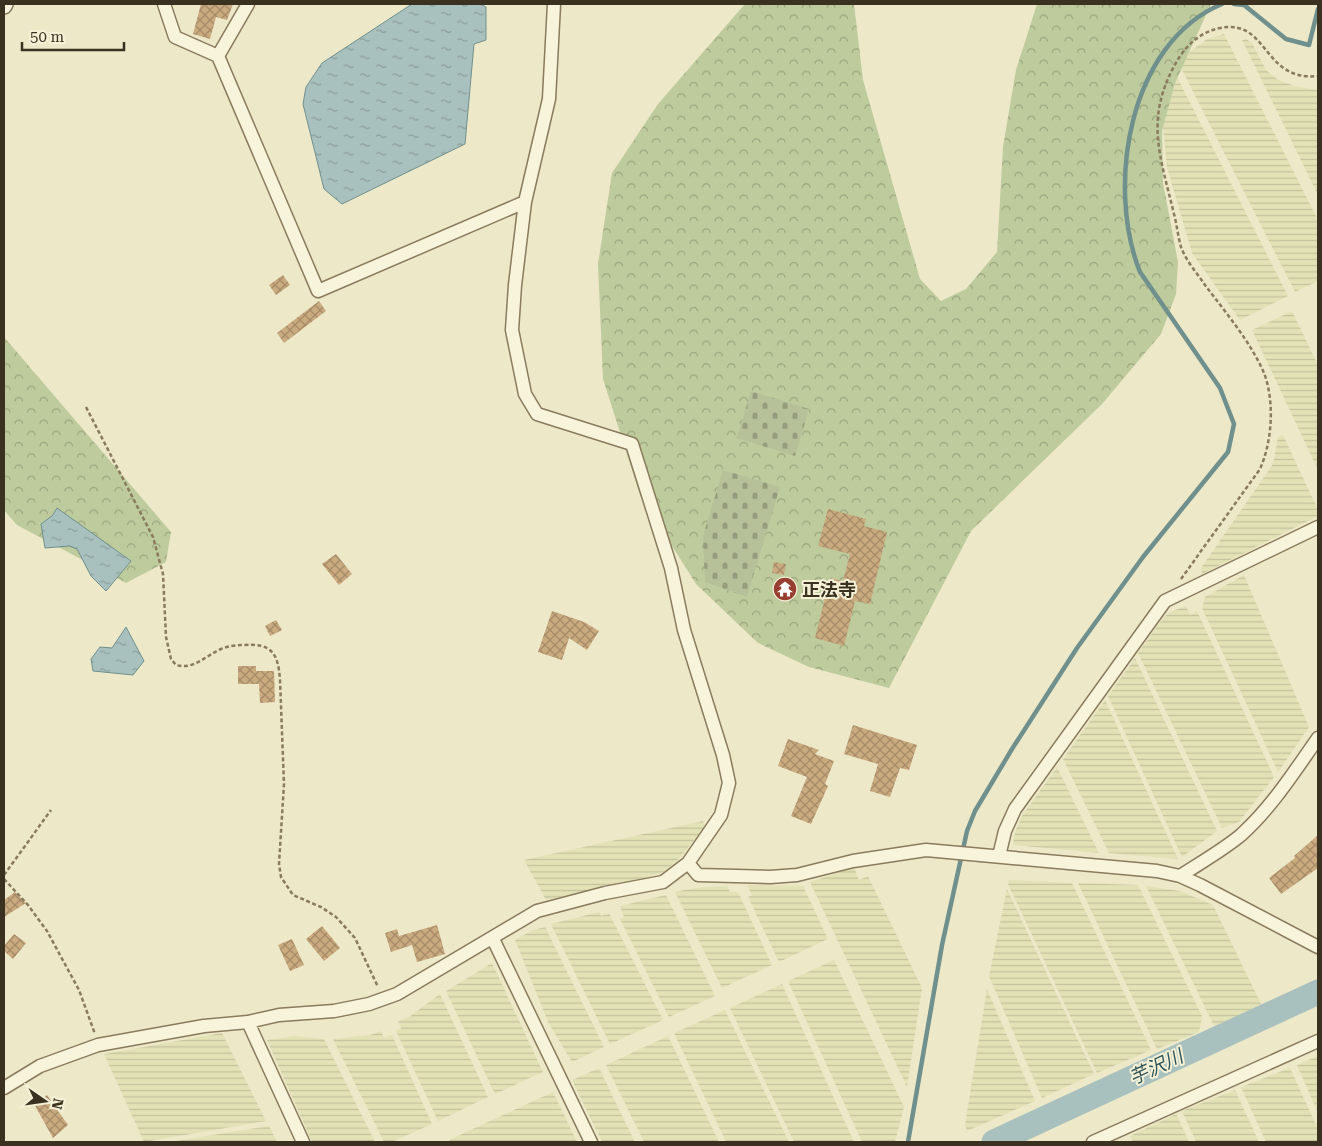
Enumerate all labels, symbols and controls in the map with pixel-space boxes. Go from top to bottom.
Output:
scale bar [22,20,125,52]
text: 50 m [30,28,65,46]
temple icon: 正法寺 [772,576,798,602]
place label: 正法寺 [802,579,856,600]
water label: 芋沢川 [1125,1044,1188,1089]
north arrow [20,1076,70,1126]
text: N [49,1097,67,1111]

